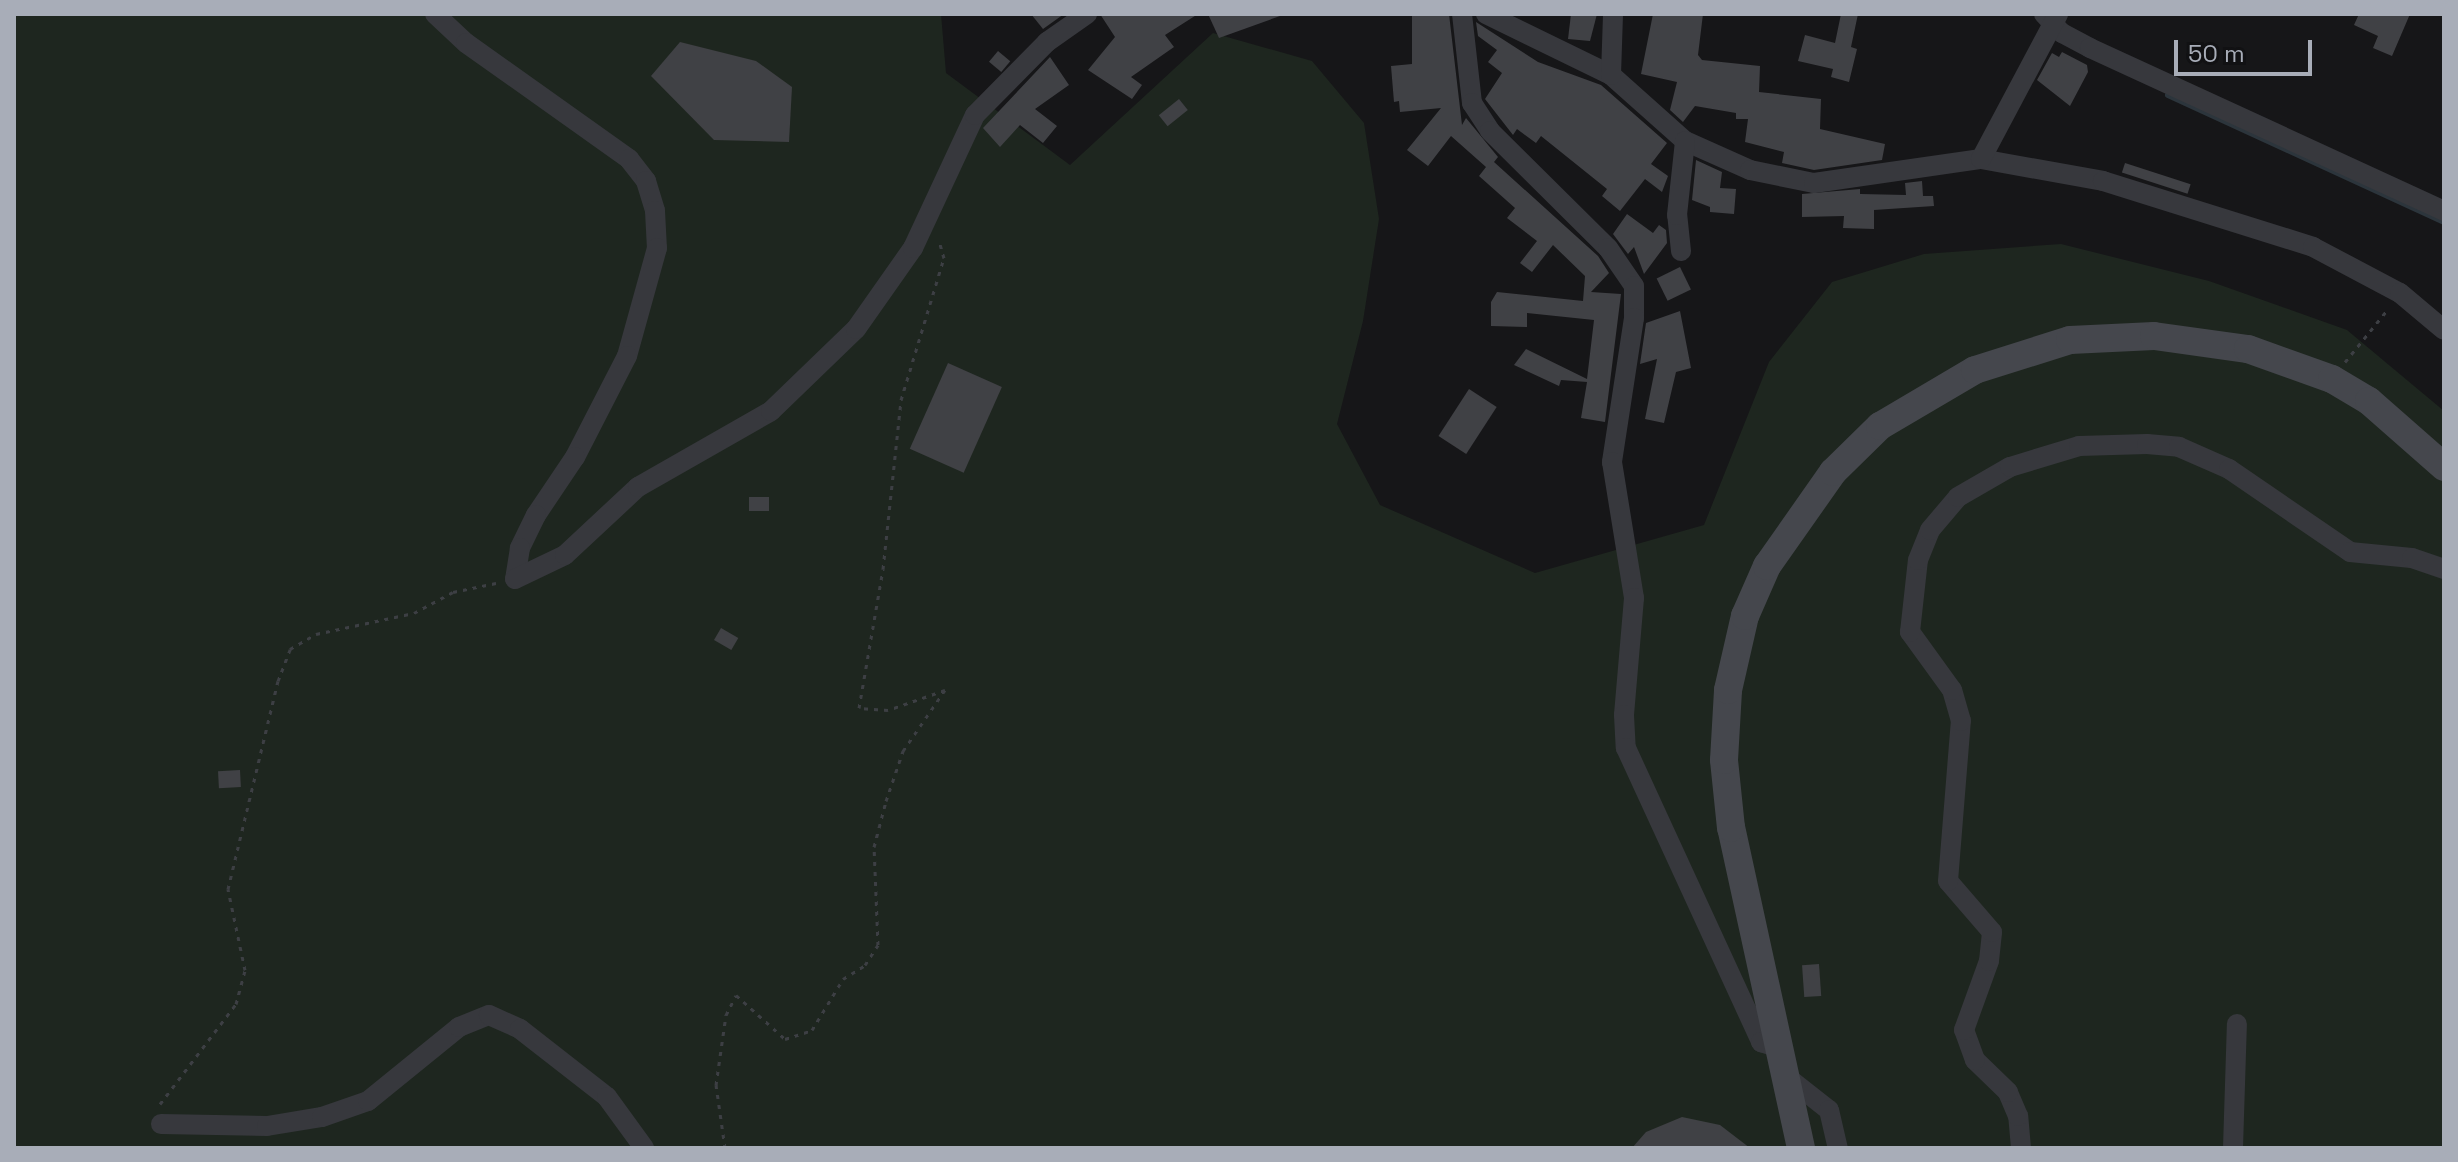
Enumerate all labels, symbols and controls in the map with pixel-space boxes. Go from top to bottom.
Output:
scale bar [2178,24,2316,74]
text: 50 m [2188,38,2245,69]

